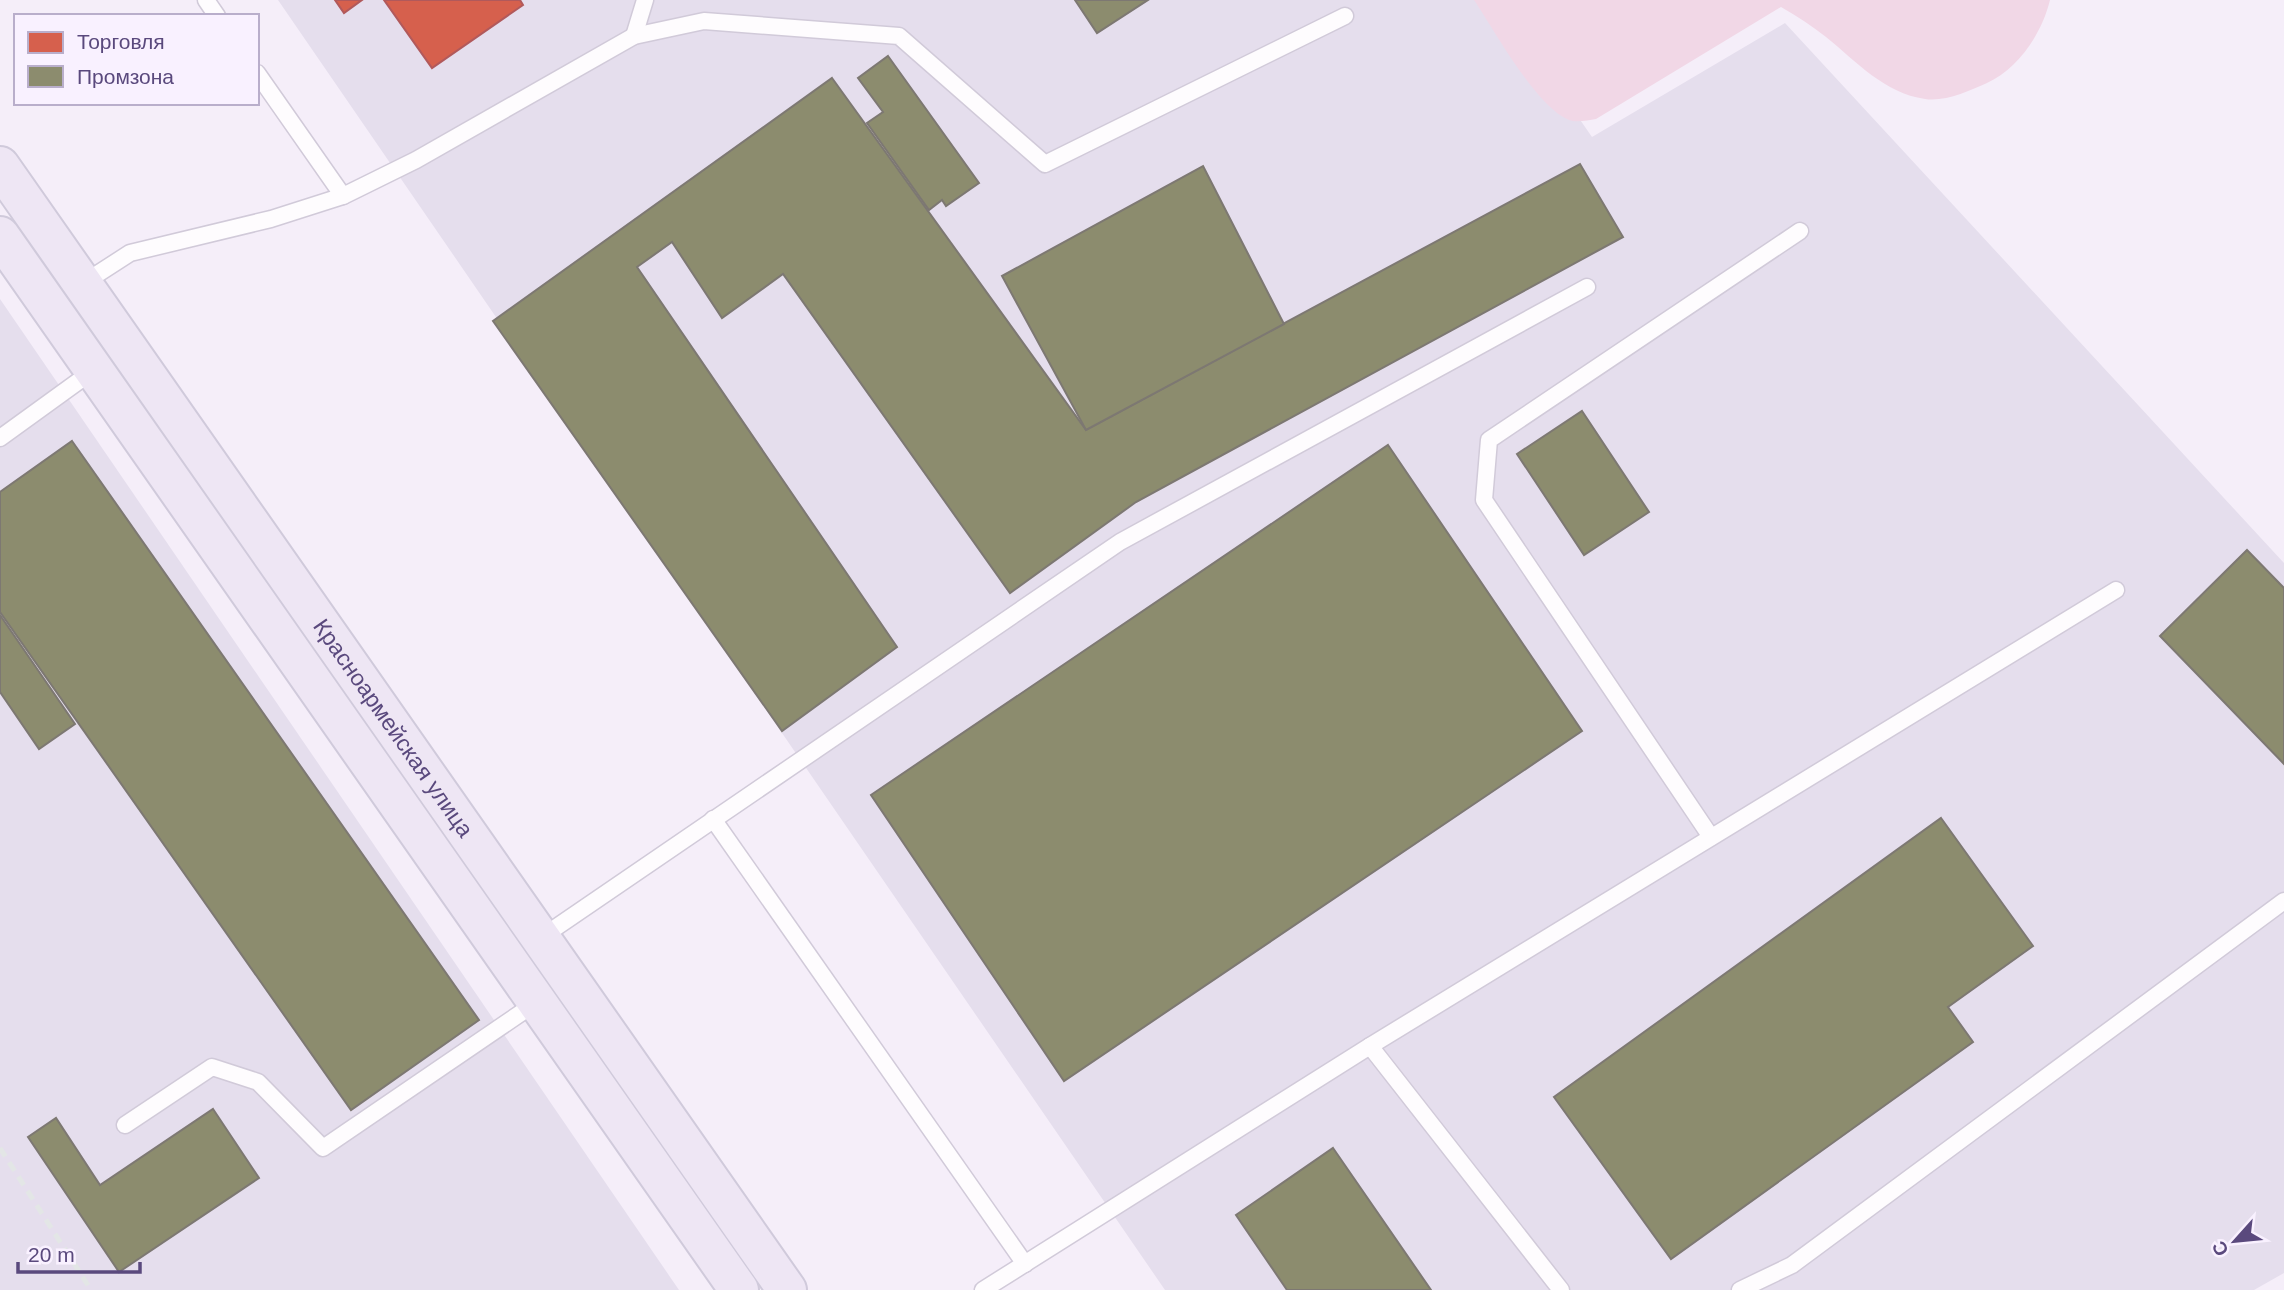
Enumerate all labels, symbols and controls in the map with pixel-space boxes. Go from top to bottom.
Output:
legend [14,14,259,105]
text: Торговля [77,30,165,53]
text: Промзона [77,65,174,88]
street label: Красноармейская улица [308,614,479,842]
north arrow [2200,1206,2270,1276]
scale bar [18,1230,140,1274]
text: С [2208,1237,2233,1259]
text: 20 m [28,1243,75,1266]

